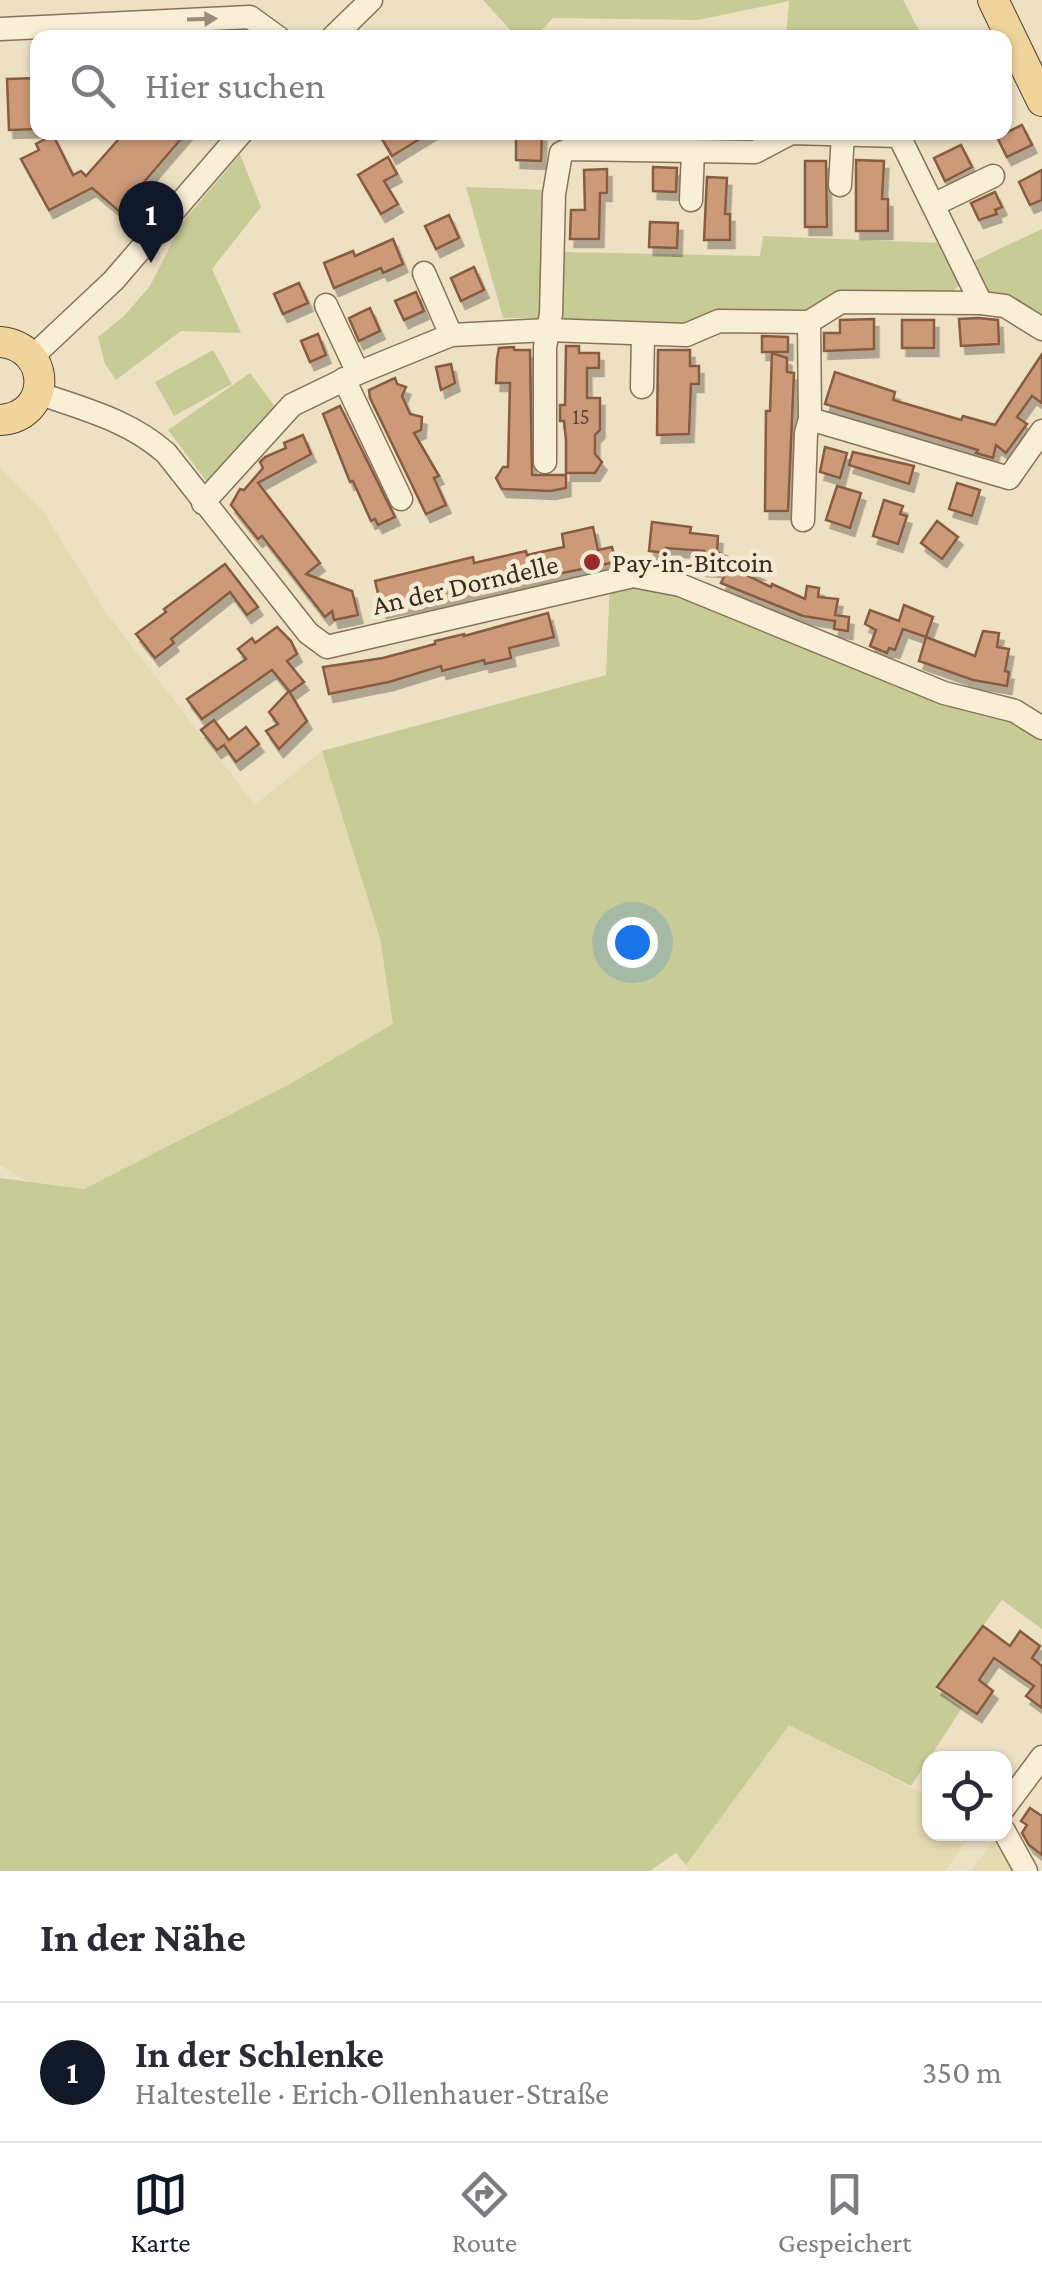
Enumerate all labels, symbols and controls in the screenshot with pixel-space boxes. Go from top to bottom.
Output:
one-way arrow [187,10,219,26]
search box [30,30,1012,140]
icon: search [65,58,120,113]
text: Hier suchen [145,64,325,106]
pin: 1 [118,180,184,263]
house number: 15 [572,404,590,429]
place label: Pay-in-Bitcoin [612,547,773,578]
street label: An der Dorndelle [369,548,561,621]
marker: Pay-in-Bitcoin [581,551,603,573]
your location [607,917,658,968]
map controls [922,1751,1012,1841]
button: locate [922,1751,1012,1841]
text: In der Nähe [40,1913,246,1960]
text: In der Schlenke [135,2033,384,2075]
text: 1 [67,2054,78,2090]
text: 350 m [922,2054,1002,2090]
text: Haltestelle · Erich-Ollenhauer-Straße [135,2075,609,2111]
tab: Karte [131,2167,191,2258]
tab: Route [452,2167,517,2258]
tab: Gespeichert [778,2167,911,2258]

